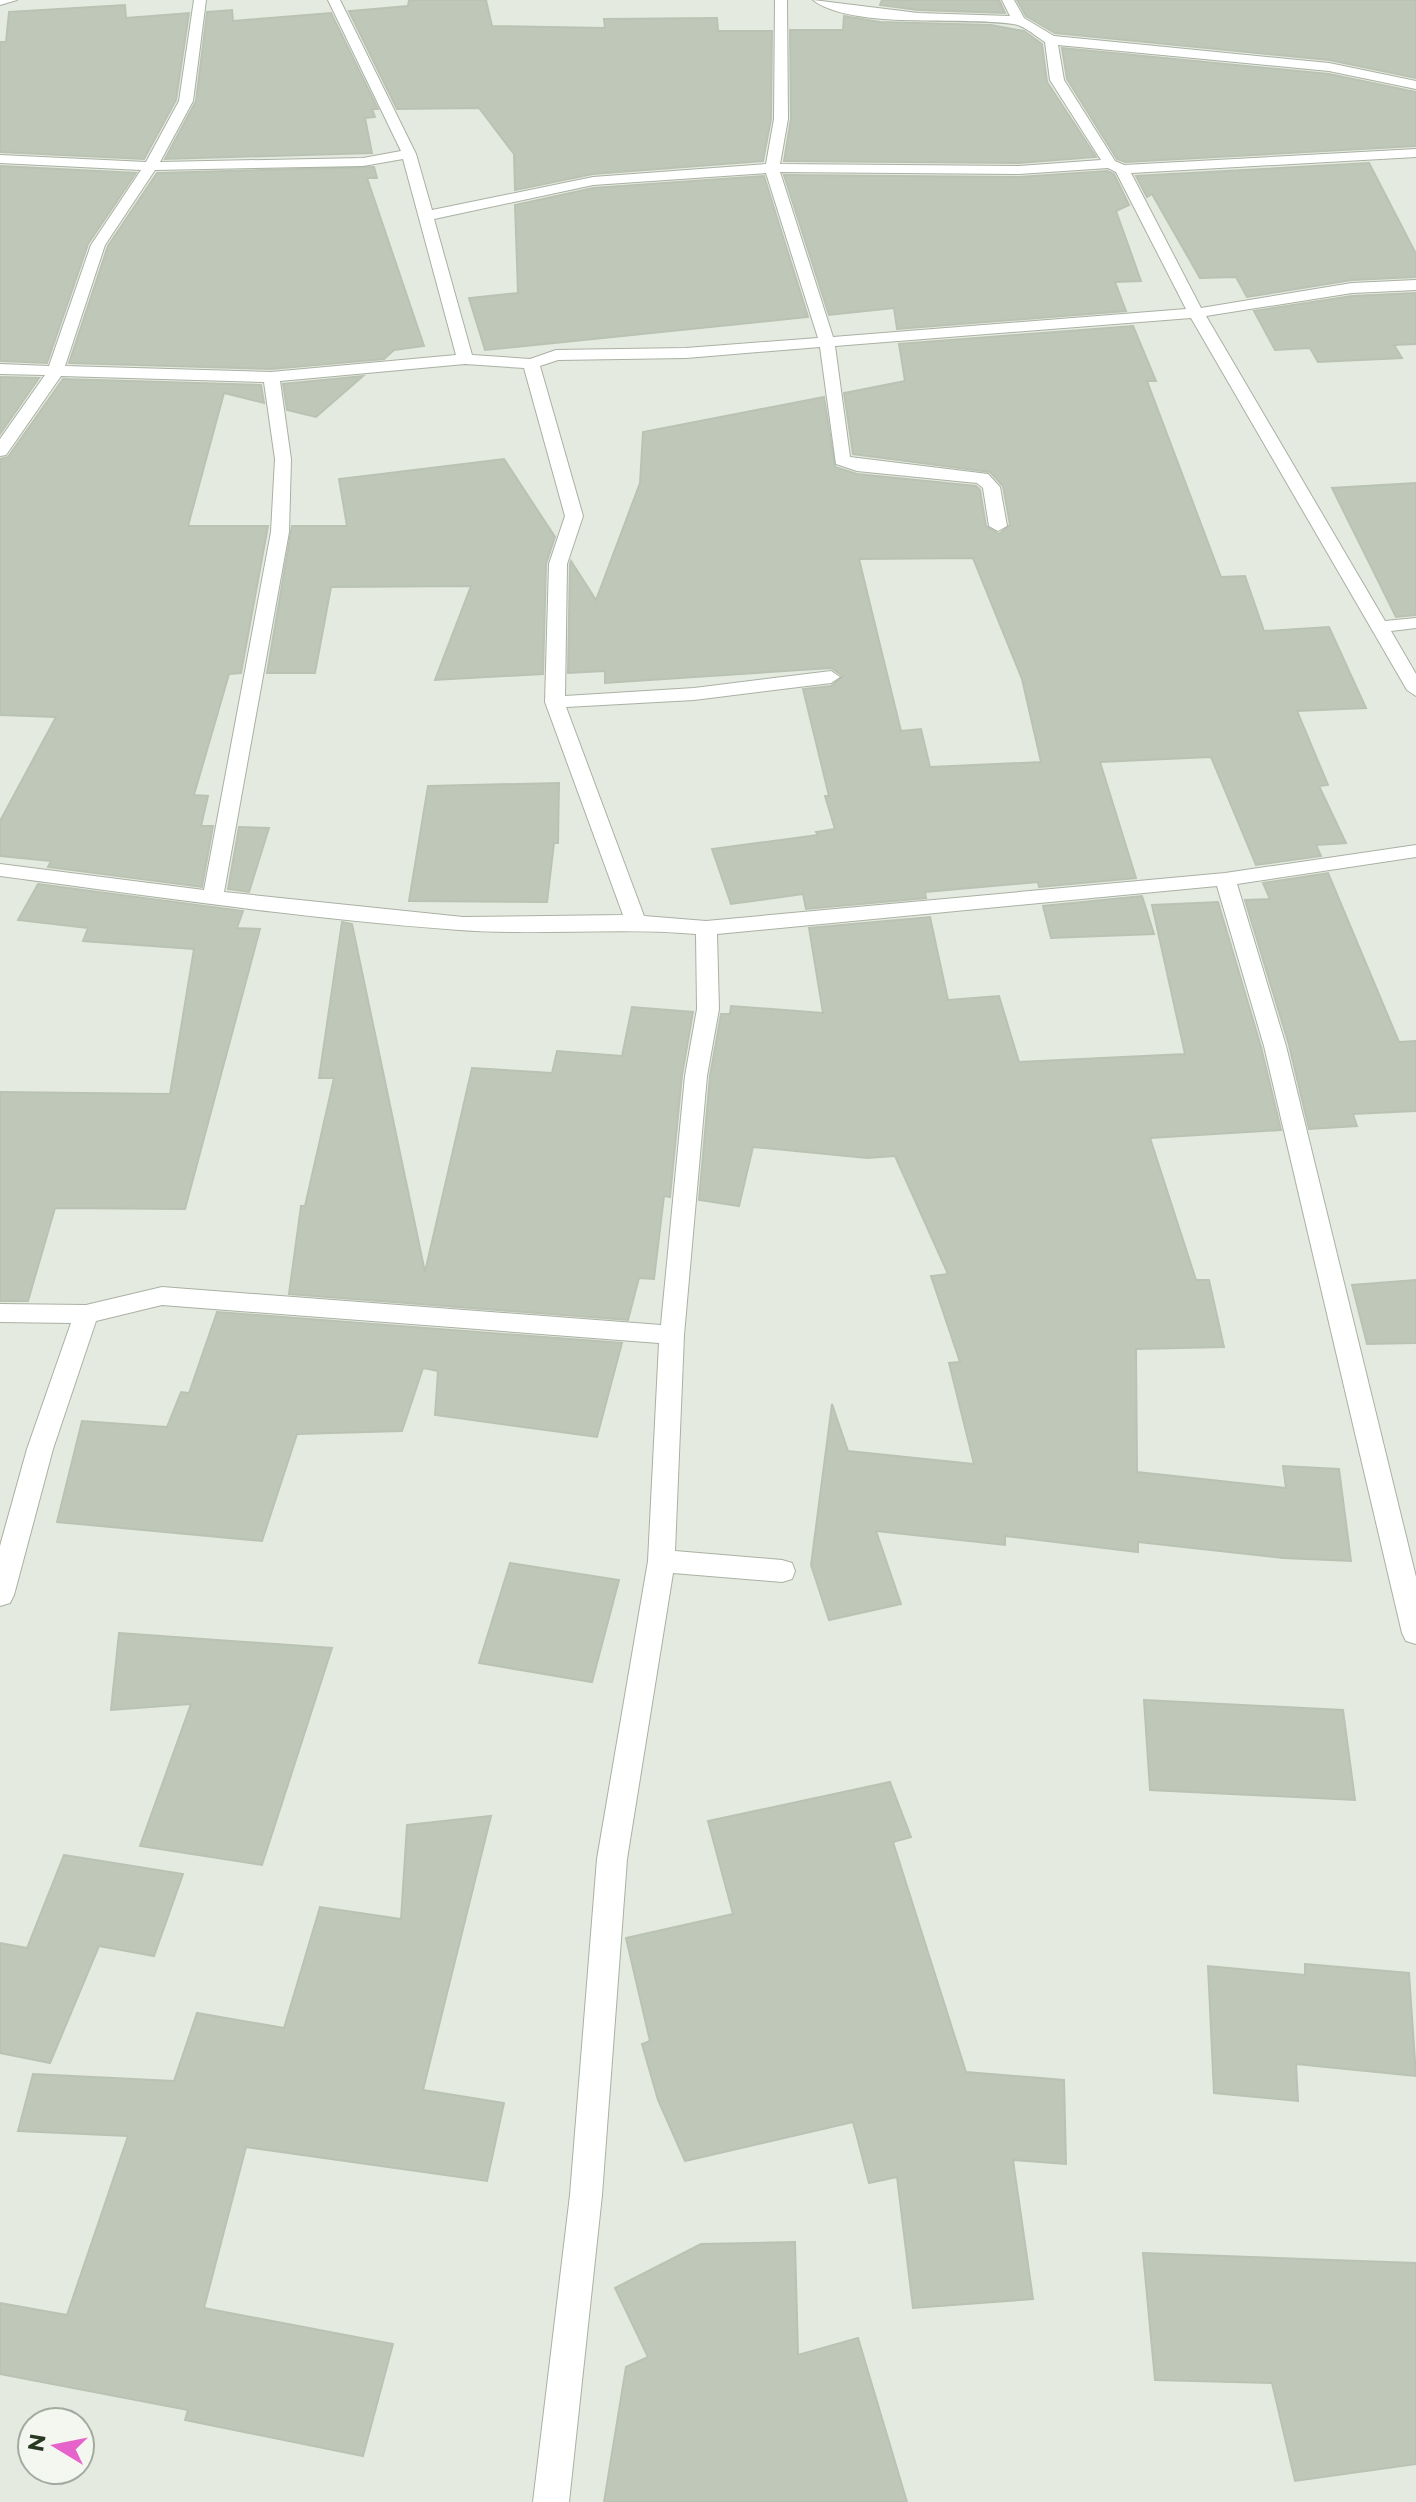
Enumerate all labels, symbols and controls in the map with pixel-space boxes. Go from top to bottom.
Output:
north arrow [16,2406,96,2486]
text: N [22,2432,52,2454]

